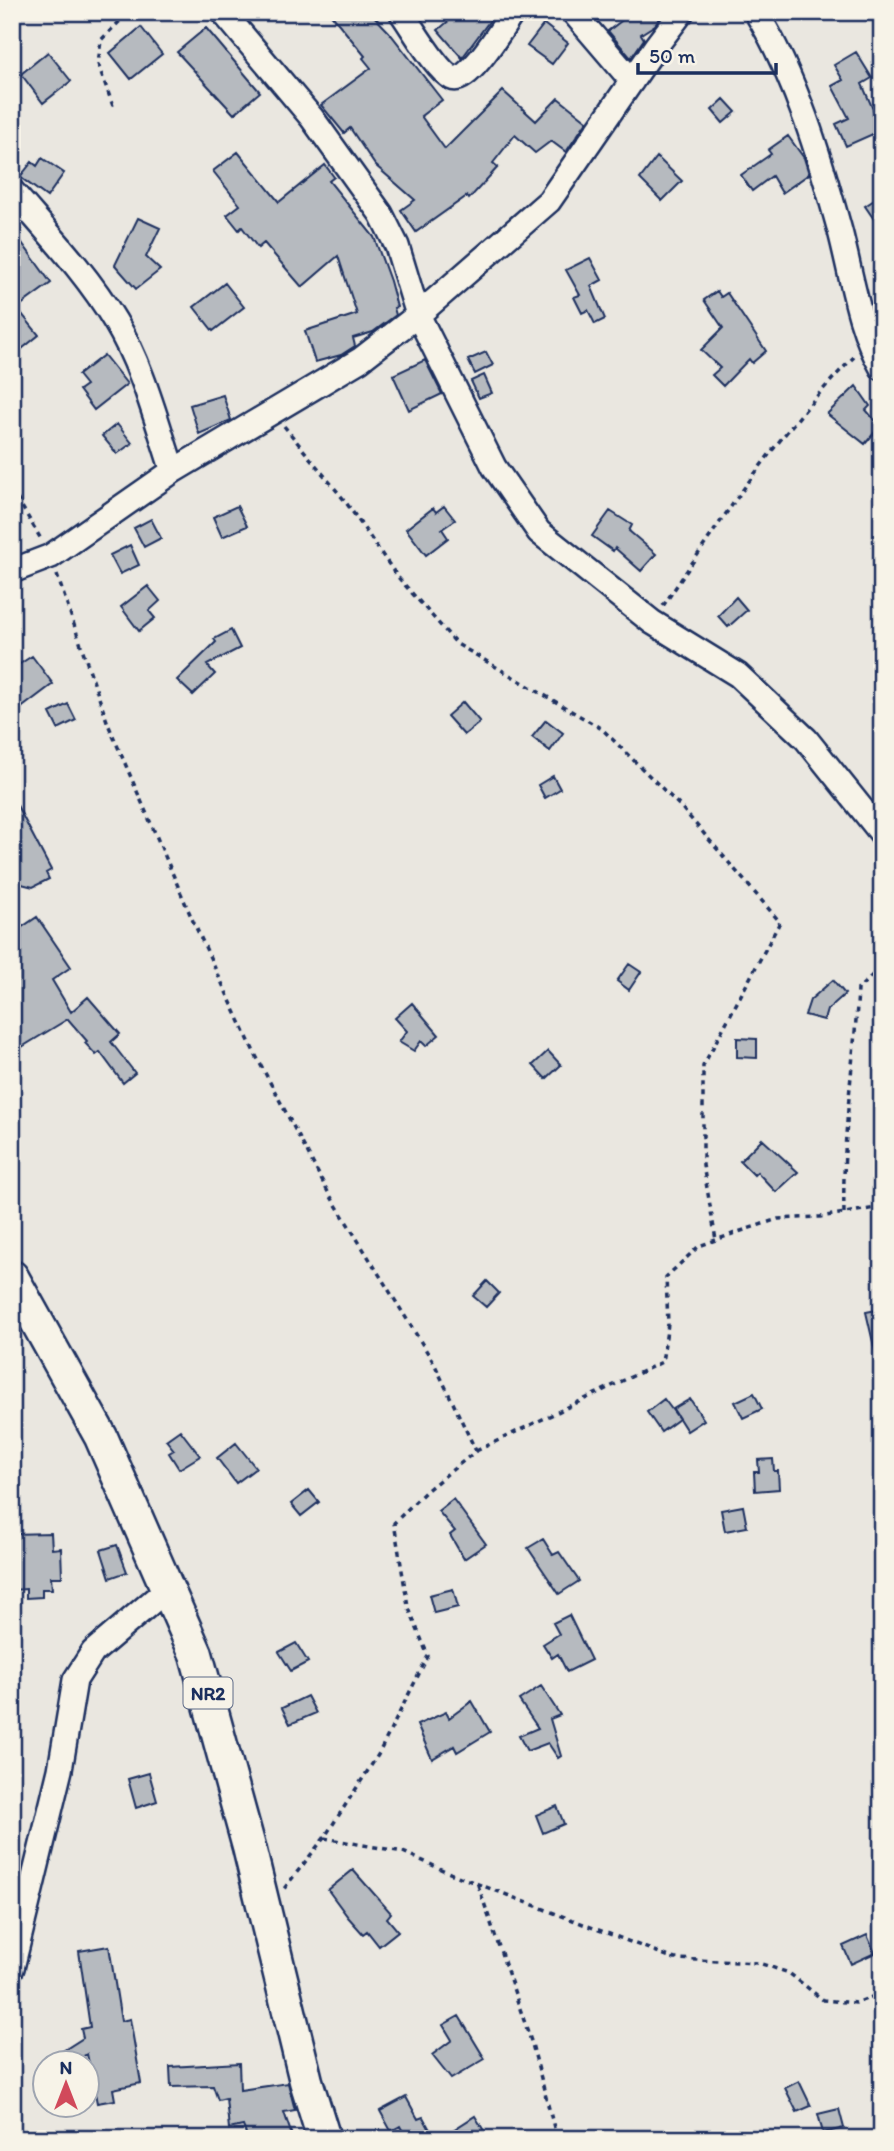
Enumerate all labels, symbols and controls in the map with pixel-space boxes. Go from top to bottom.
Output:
scale bar [638,32,777,76]
text: 50 m [649,43,696,68]
road number: NR2 [184,1678,232,1708]
north arrow [32,2050,102,2120]
text: N [60,2056,72,2079]

